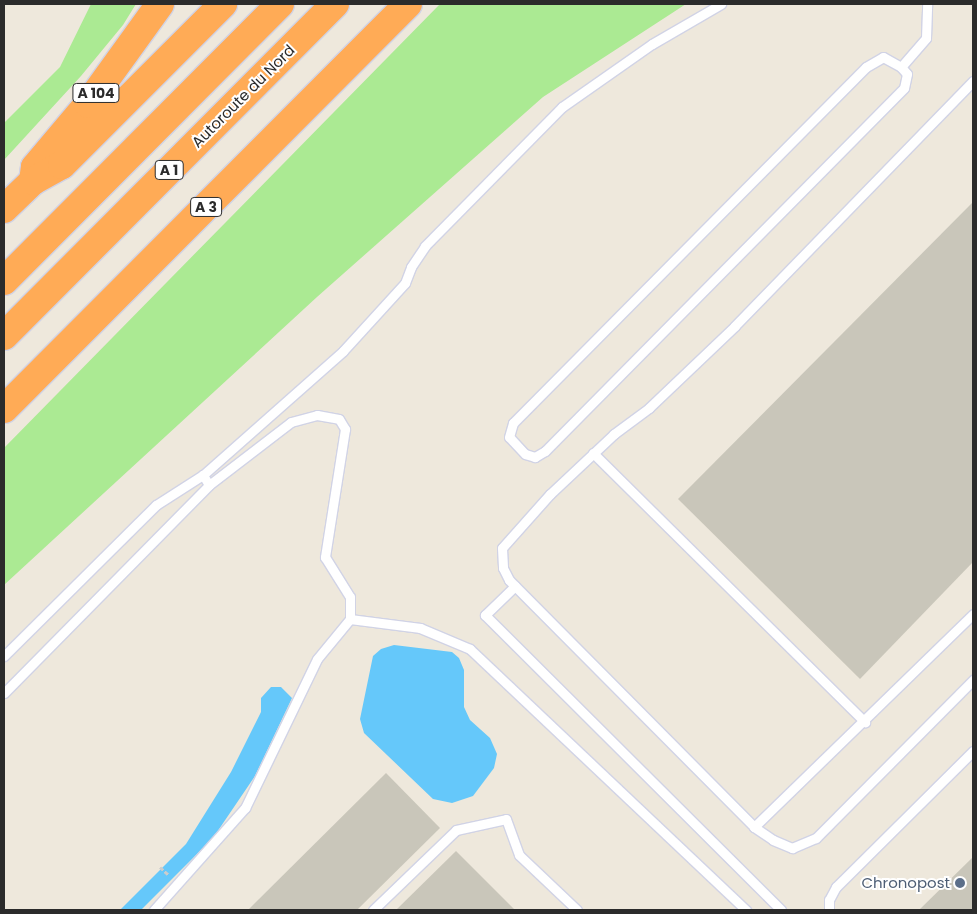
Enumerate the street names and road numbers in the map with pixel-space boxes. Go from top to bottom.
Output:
street label: Autoroute du Nord [188,41,298,151]
road number: A 104 [72,82,120,105]
road number: A 1 [154,158,184,182]
road number: A 3 [190,196,222,218]

